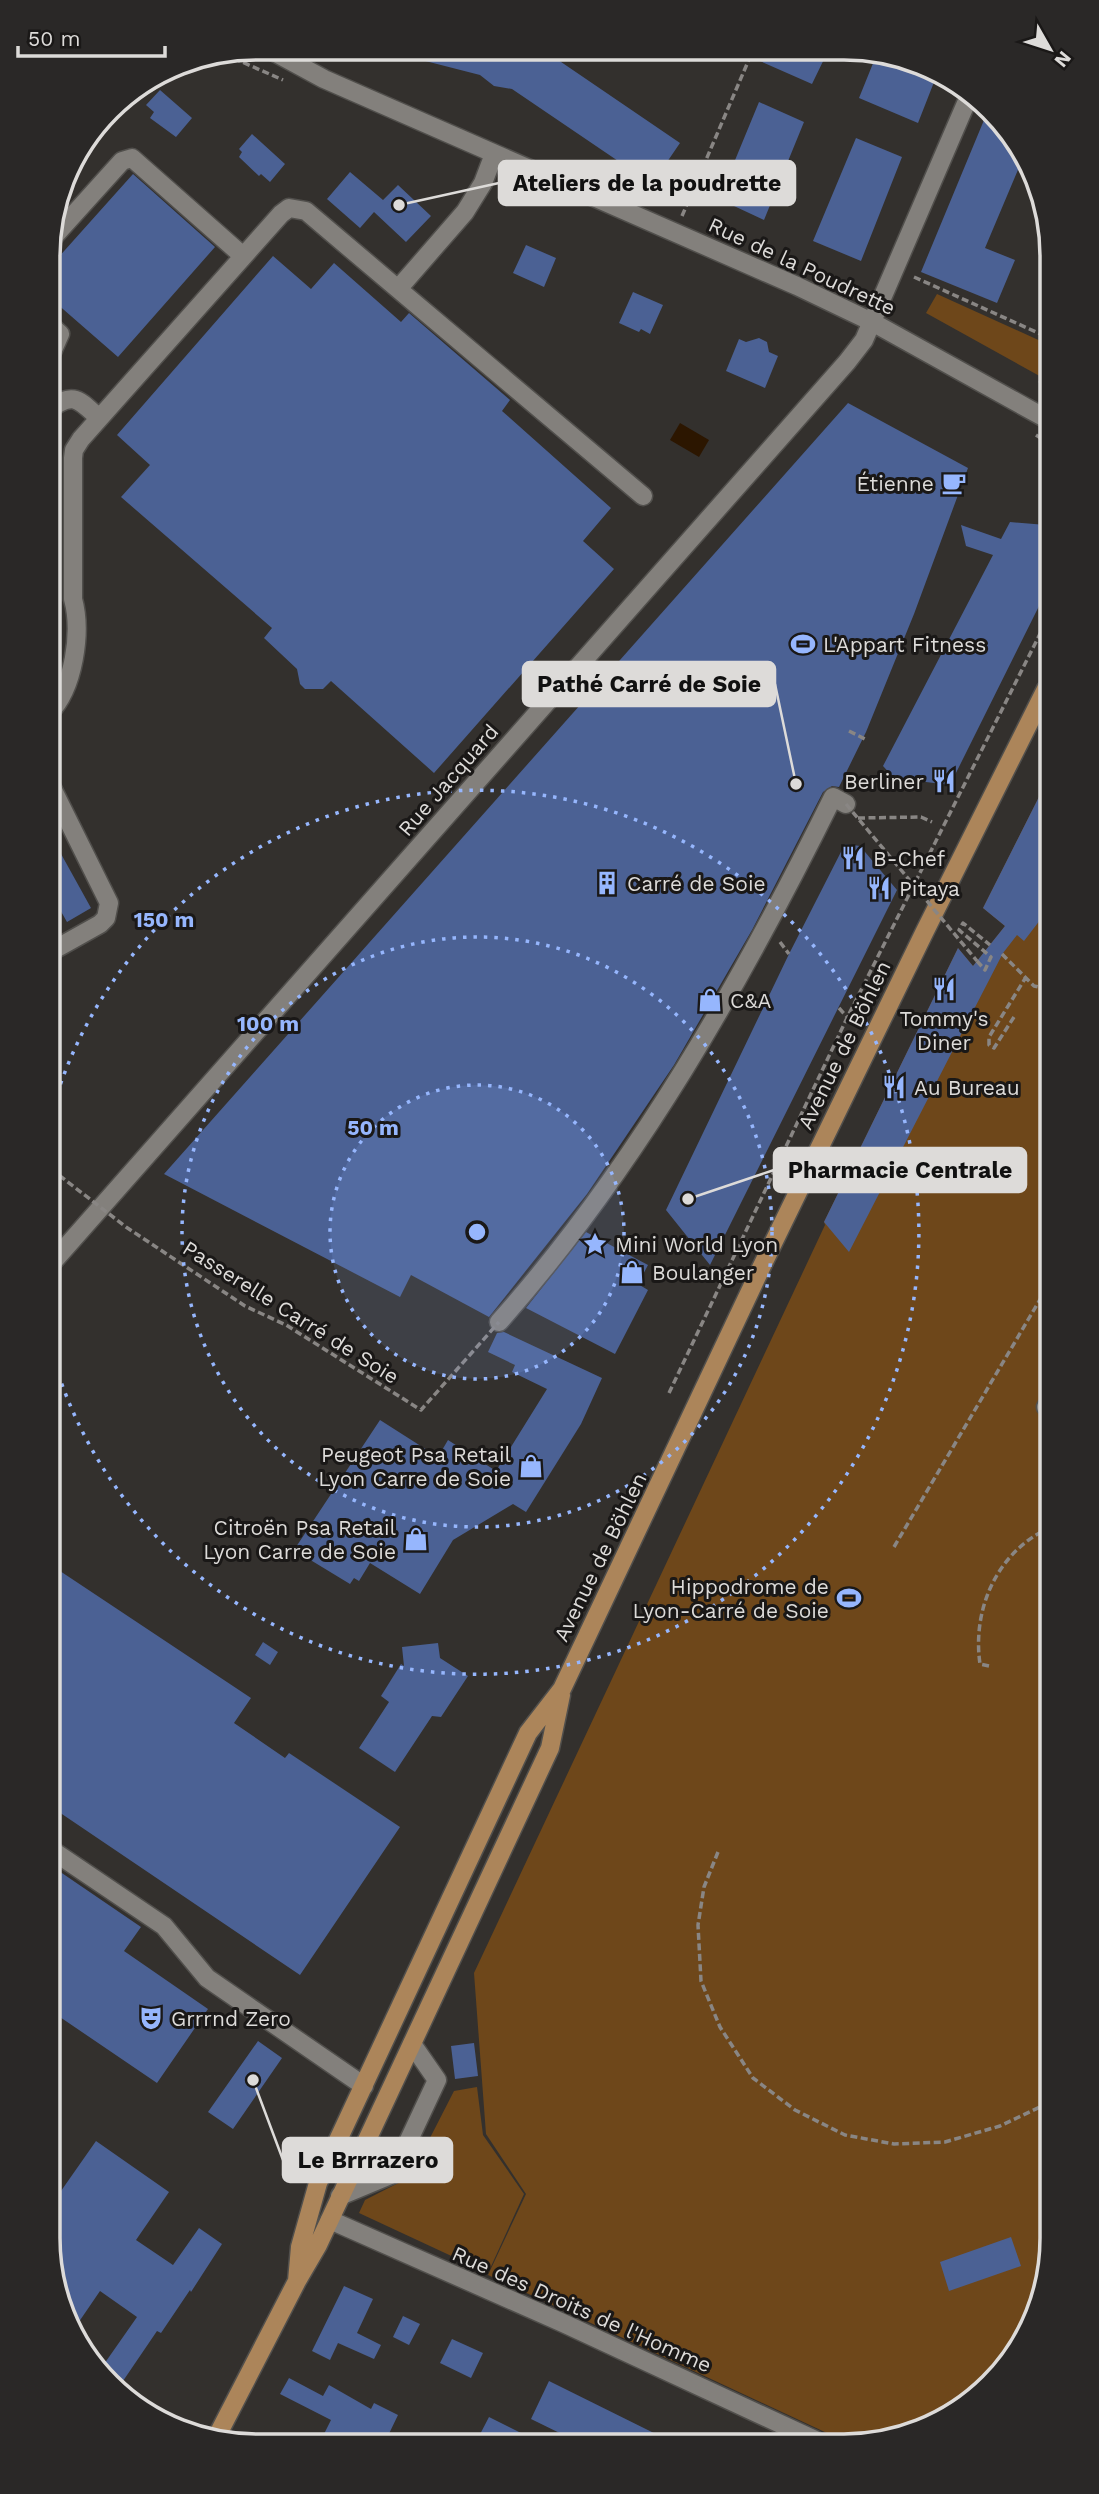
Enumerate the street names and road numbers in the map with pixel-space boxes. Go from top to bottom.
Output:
street label: Rue de la Poudrette [705,212,899,320]
street label: Rue Jacquard [393,719,503,841]
street label: Avenue de Böhlen [792,956,896,1134]
street label: Passerelle Carré de Soie [178,1235,404,1389]
street label: Avenue de Böhlen [548,1468,652,1646]
street label: Rue des Droits de l'Homme [448,2240,716,2378]

